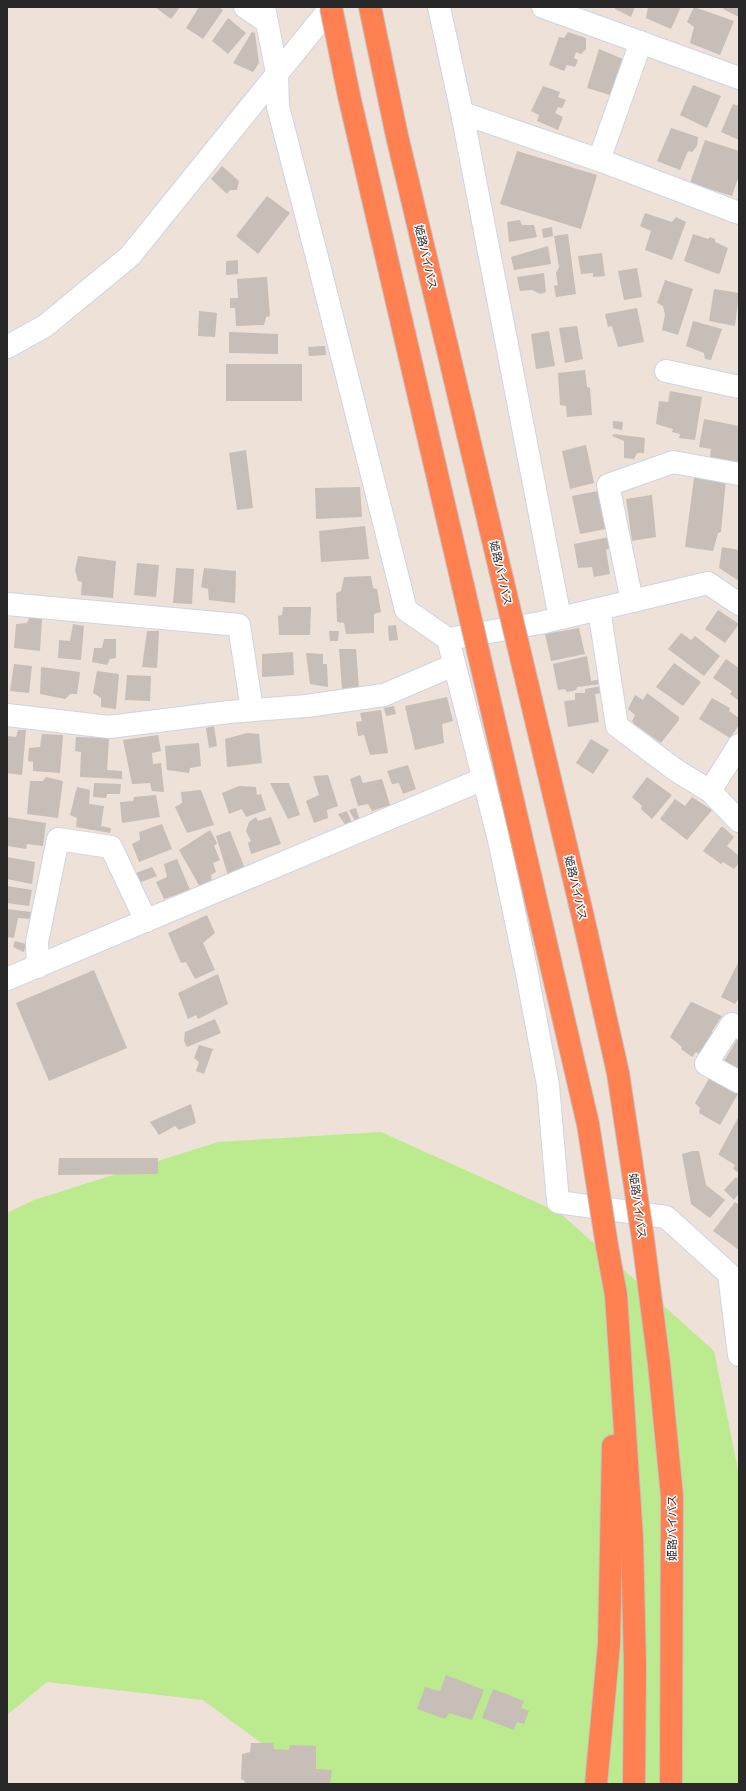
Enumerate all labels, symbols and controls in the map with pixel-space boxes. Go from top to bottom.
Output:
street label: 姫路バイパス [412,223,440,291]
street label: 姫路バイパス [487,539,515,607]
street label: 姫路バイパス [562,854,590,922]
street label: 姫路バイパス [626,1172,650,1240]
street label: 姫路バイパス [665,1495,679,1561]

